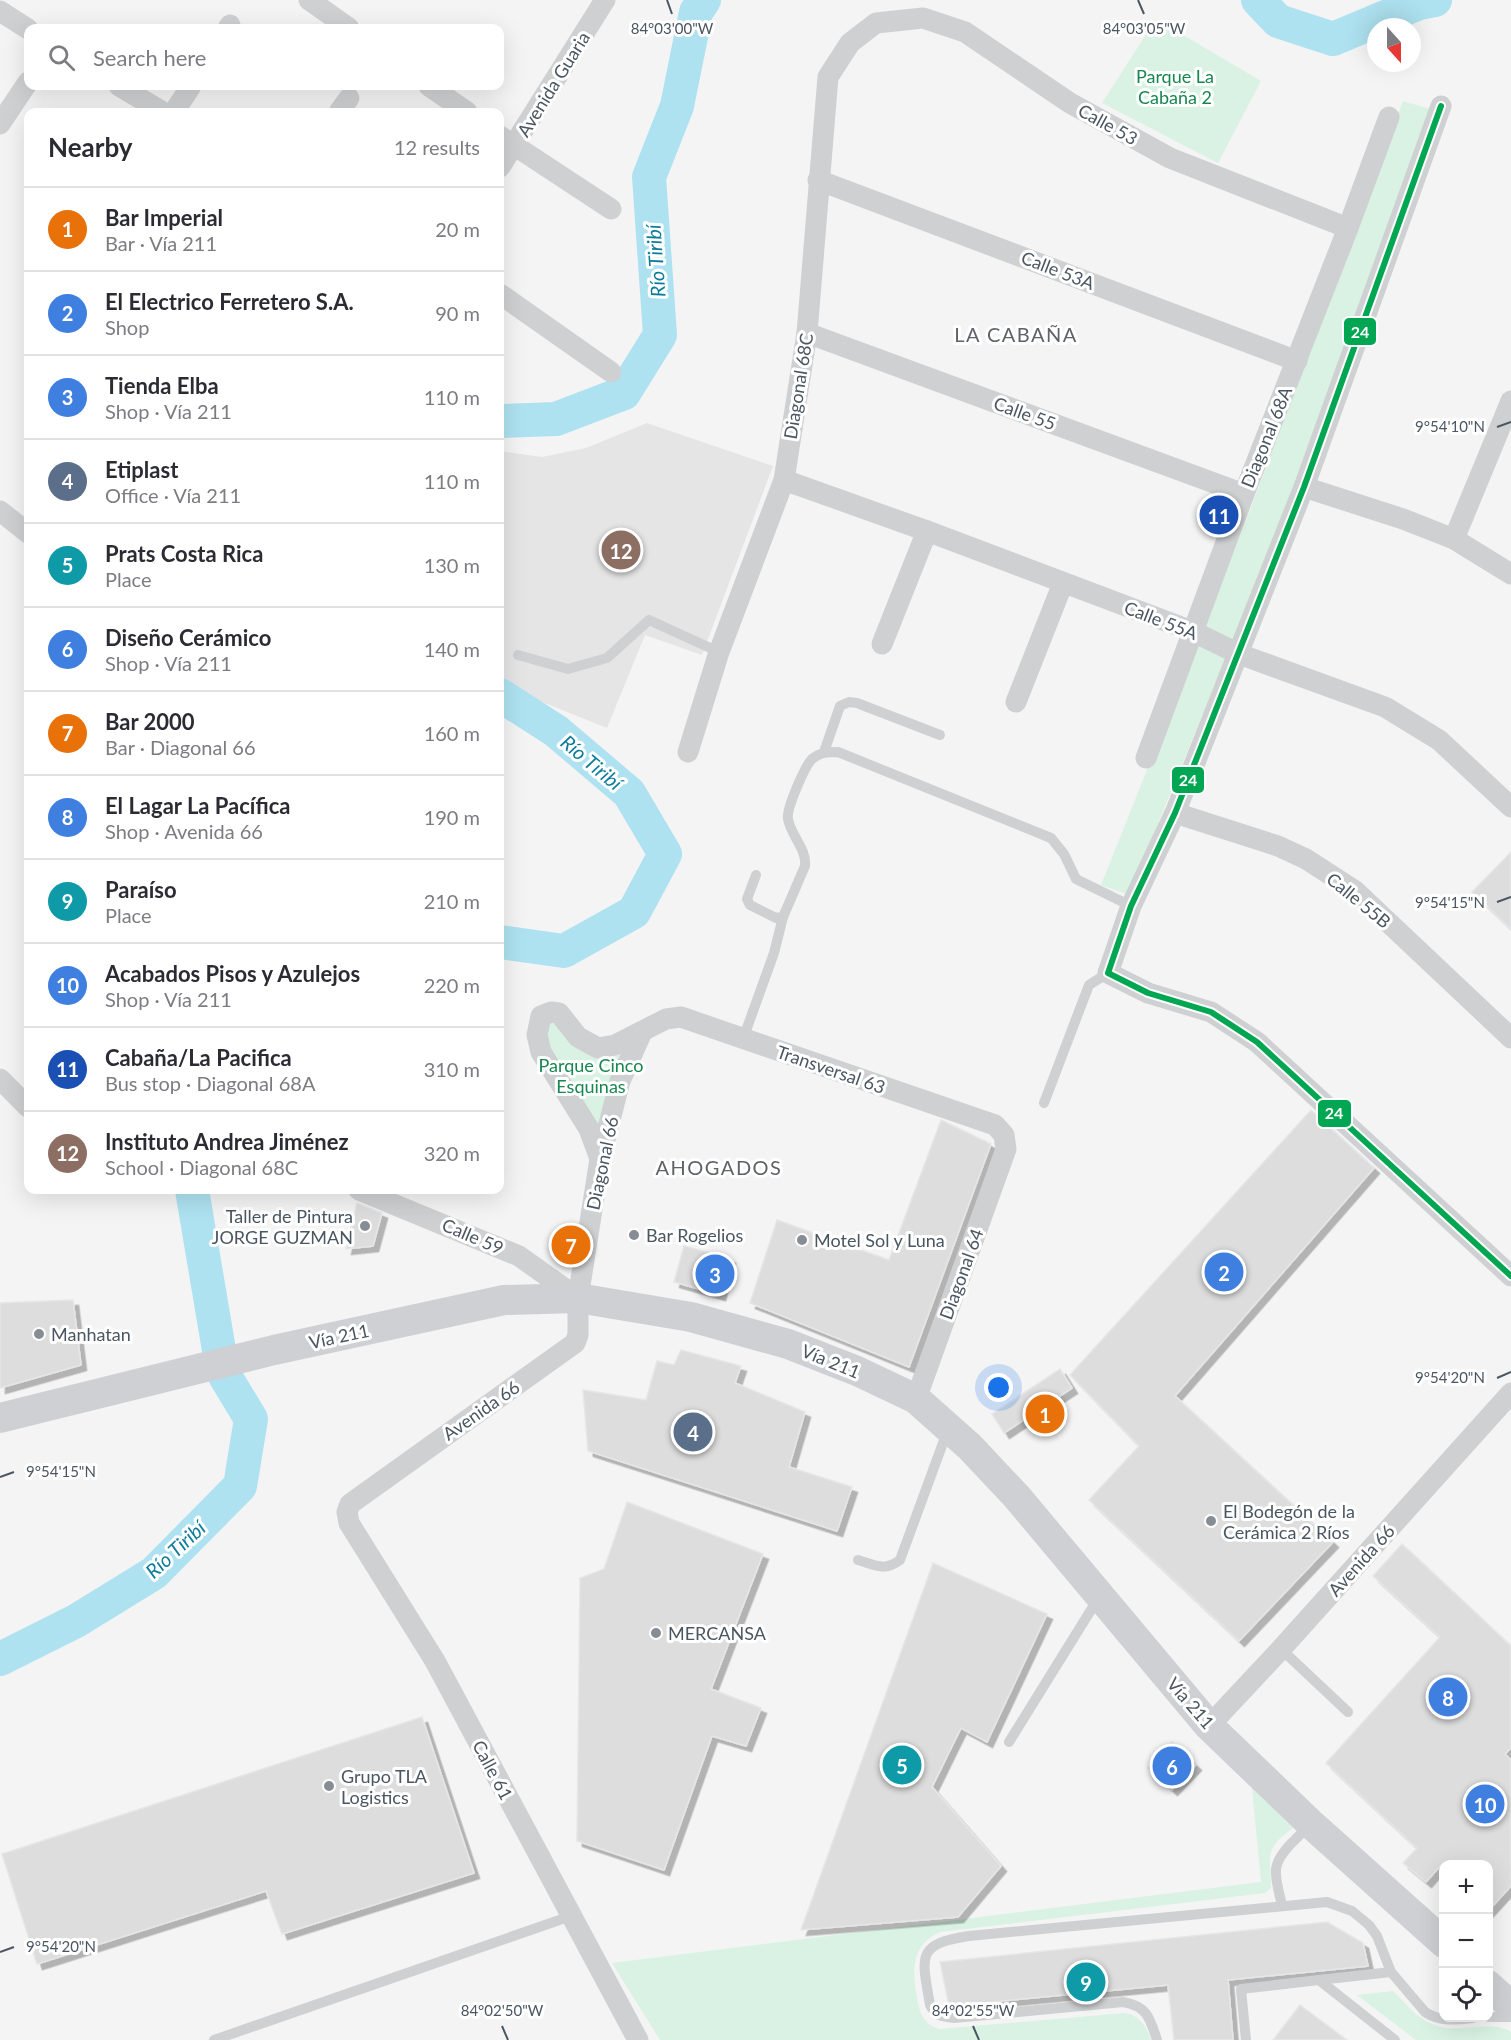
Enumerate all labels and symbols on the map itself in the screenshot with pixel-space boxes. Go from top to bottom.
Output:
north arrow [1367,18,1421,72]
text: 84°03'00"W [631,19,714,37]
text: 84°03'05"W [1103,19,1186,37]
street label: Avenida Guaria [512,27,594,141]
park label: Parque La Cabaña 2 [1136,65,1214,108]
street label: Calle 53 [1074,99,1142,149]
water label: Río Tiribí [640,223,670,298]
street label: Calle 53A [1018,246,1098,294]
line badge: 24 [1343,317,1377,346]
district label: LA CABAÑA [954,322,1078,346]
text: 24 [1351,322,1369,341]
street label: Diagonal 68C [779,331,817,441]
street label: Diagonal 68A [1236,382,1297,491]
street label: Calle 55 [991,392,1059,434]
text: 9°54'10"N [1415,417,1485,435]
pin: 11 [1200,492,1238,538]
pin: 12 [602,528,640,572]
street label: Calle 55A [1121,596,1201,644]
water label: Río Tiribí [556,729,629,795]
line badge: 24 [1171,766,1205,794]
text: 24 [1179,770,1197,789]
street label: Calle 55B [1323,868,1395,932]
text: 9°54'15"N [1415,893,1485,911]
street label: Transversal 63 [774,1040,888,1098]
park label: Parque Cinco Esquinas [539,1054,643,1097]
line badge: 24 [1317,1099,1352,1128]
text: 24 [1325,1103,1343,1122]
street label: Diagonal 66 [581,1114,623,1212]
district label: AHOGADOS [656,1155,782,1179]
place label: Taller de Pintura JORGE GUZMAN [212,1205,353,1248]
street label: Calle 59 [439,1213,507,1259]
marker: Taller de Pintura JORGE GUZMAN [358,1219,372,1233]
pin: 7 [552,1222,590,1268]
place label: Bar Rogelios [646,1224,744,1246]
street label: Diagonal 64 [934,1226,988,1322]
marker: Bar Rogelios [627,1228,641,1242]
place label: Motel Sol y Luna [814,1229,945,1251]
marker: Motel Sol y Luna [795,1233,809,1247]
pin: 2 [1204,1250,1244,1294]
pin: 3 [696,1252,734,1296]
street label: Vía 211 [307,1319,371,1353]
place label: Manhatan [51,1323,131,1345]
marker: Manhatan [32,1327,46,1341]
street label: Vía 211 [799,1339,863,1383]
text: 9°54'20"N [1415,1368,1485,1386]
your location [984,1373,1013,1402]
street label: Avenida 66 [438,1375,524,1445]
pin: 1 [1026,1392,1064,1436]
pin: 4 [674,1410,712,1454]
text: 9°54'15"N [26,1462,96,1480]
place label: El Bodegón de la Cerámica 2 Ríos [1223,1500,1355,1543]
water label: Río Tiribí [140,1514,211,1583]
marker: El Bodegón de la Cerámica 2 Ríos [1204,1514,1218,1528]
street label: Avenida 66 [1323,1520,1399,1600]
place label: MERCANSA [668,1622,767,1644]
marker: MERCANSA [649,1626,663,1640]
street label: Vía 211 [1163,1673,1219,1733]
pin: 8 [1428,1674,1468,1720]
street label: Calle 61 [468,1736,518,1804]
pin: 5 [882,1742,922,1788]
pin: 6 [1152,1744,1192,1788]
place label: Grupo TLA Logistics [341,1765,428,1808]
marker: Grupo TLA Logistics [322,1779,336,1793]
pin: 10 [1466,1782,1504,1826]
text: 9°54'20"N [26,1937,96,1955]
pin: 9 [1066,1960,1106,2004]
text: 84°02'50"W [461,2001,544,2019]
text: 84°02'55"W [932,2001,1015,2019]

